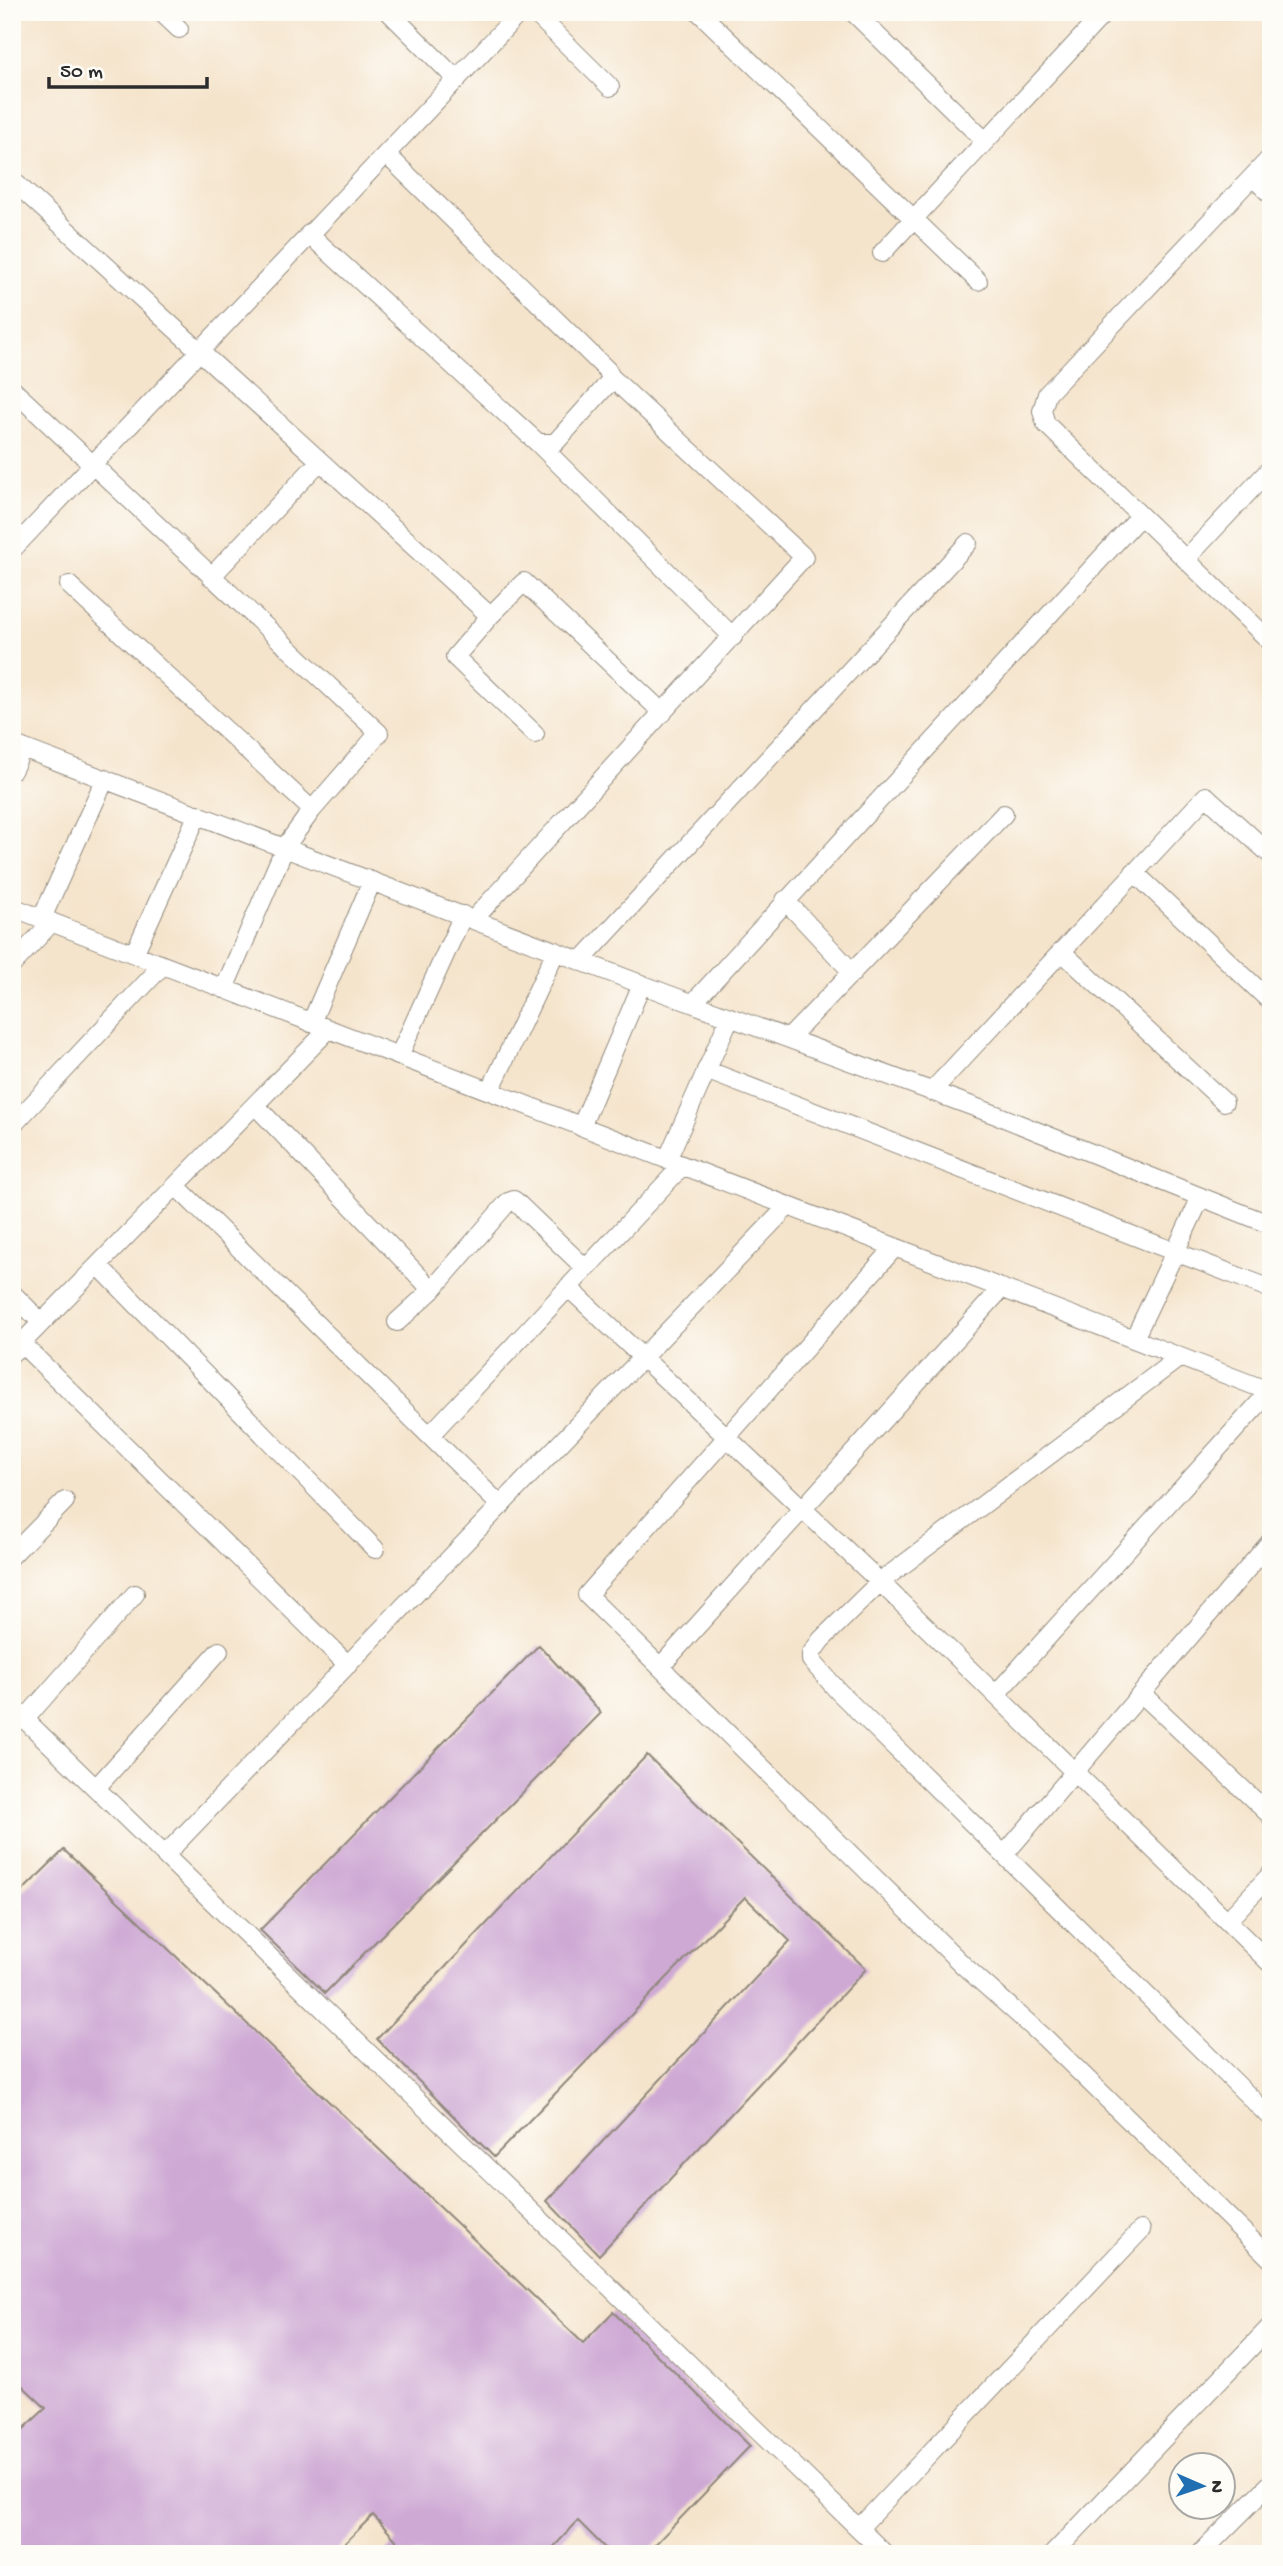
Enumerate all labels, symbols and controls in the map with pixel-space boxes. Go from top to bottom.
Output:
scale bar [49,46,206,90]
text: 50 m [60,61,103,86]
north arrow [1168,2450,1238,2520]
text: N [1204,2480,1227,2493]

